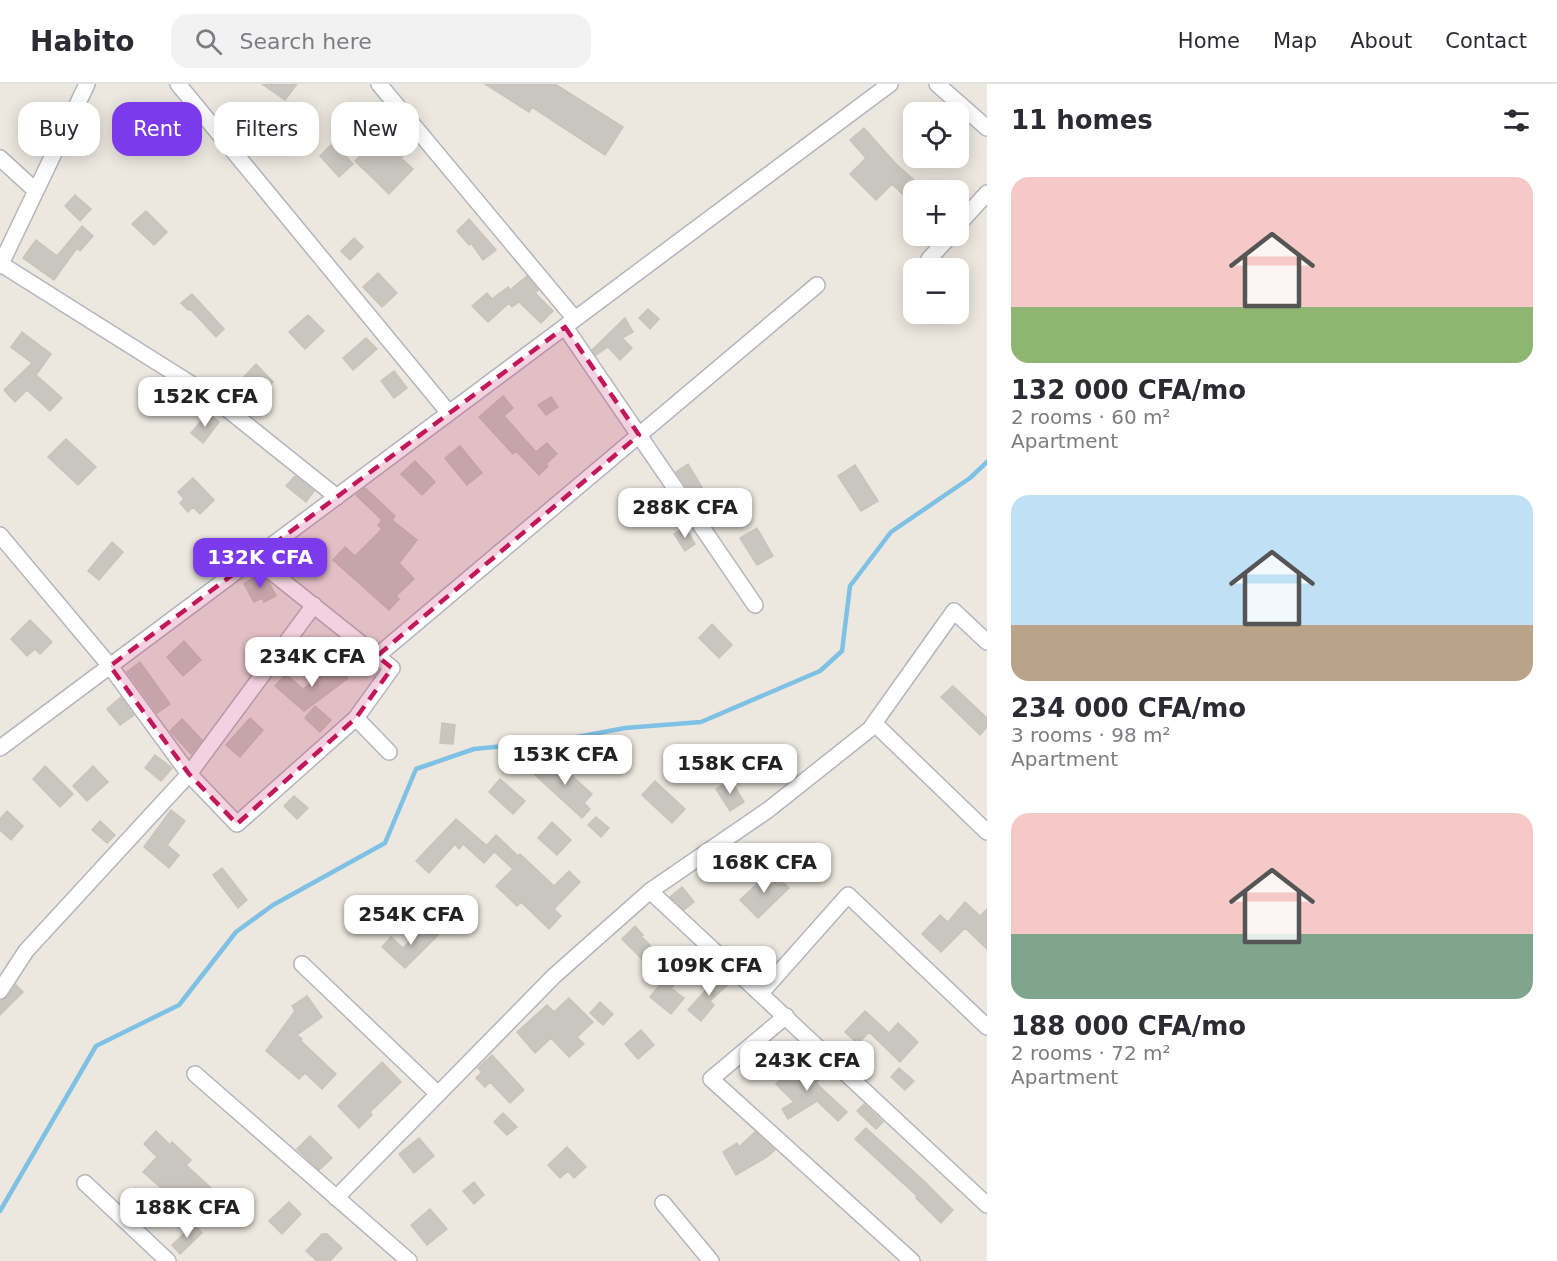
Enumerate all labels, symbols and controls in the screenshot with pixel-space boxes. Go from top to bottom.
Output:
search box [171,14,591,68]
text: Habito [30,25,135,58]
icon: search [192,25,225,58]
text: Search here [240,29,372,54]
text: Home [1178,29,1240,53]
text: Map [1273,29,1317,53]
text: About [1350,29,1412,53]
text: Contact [1445,29,1527,53]
chip: Buy [18,102,100,156]
chip: Rent [112,102,202,156]
chip: Filters [214,102,319,156]
chip: New [331,102,419,156]
map controls [903,102,969,324]
button: locate [903,102,969,168]
icon: filters [1500,104,1533,137]
text: 11 homes [1011,105,1153,135]
button: + [903,180,969,246]
icon: home [1218,216,1326,324]
button: − [903,258,969,324]
text: 132 000 CFA/mo [1011,375,1246,405]
pin: 152K CFA [143,377,267,428]
text: 152K CFA [152,384,258,408]
text: 2 rooms · 60 m² [1011,405,1171,429]
text: Apartment [1011,429,1118,453]
pin: 288K CFA [623,488,747,539]
text: 288K CFA [632,495,738,519]
icon: home [1218,534,1326,642]
pin: 132K CFA [198,538,322,589]
text: 132K CFA [207,545,313,569]
pin: 234K CFA [250,637,374,688]
text: 234K CFA [259,644,365,668]
text: 234 000 CFA/mo [1011,693,1246,723]
text: 3 rooms · 98 m² [1011,723,1171,747]
pin: 153K CFA [503,735,627,786]
text: 153K CFA [512,742,618,766]
pin: 158K CFA [668,744,792,795]
text: Apartment [1011,747,1118,771]
text: 158K CFA [677,751,783,775]
pin: 168K CFA [702,843,826,894]
text: 168K CFA [711,850,817,874]
icon: home [1218,852,1326,960]
pin: 254K CFA [349,895,473,946]
text: 254K CFA [358,902,464,926]
pin: 109K CFA [647,946,771,997]
text: 109K CFA [656,953,762,977]
text: 188 000 CFA/mo [1011,1011,1246,1041]
pin: 243K CFA [745,1041,869,1092]
text: 2 rooms · 72 m² [1011,1041,1171,1065]
text: 243K CFA [754,1048,860,1072]
text: Apartment [1011,1065,1118,1089]
pin: 188K CFA [125,1188,249,1239]
text: 188K CFA [134,1195,240,1219]

